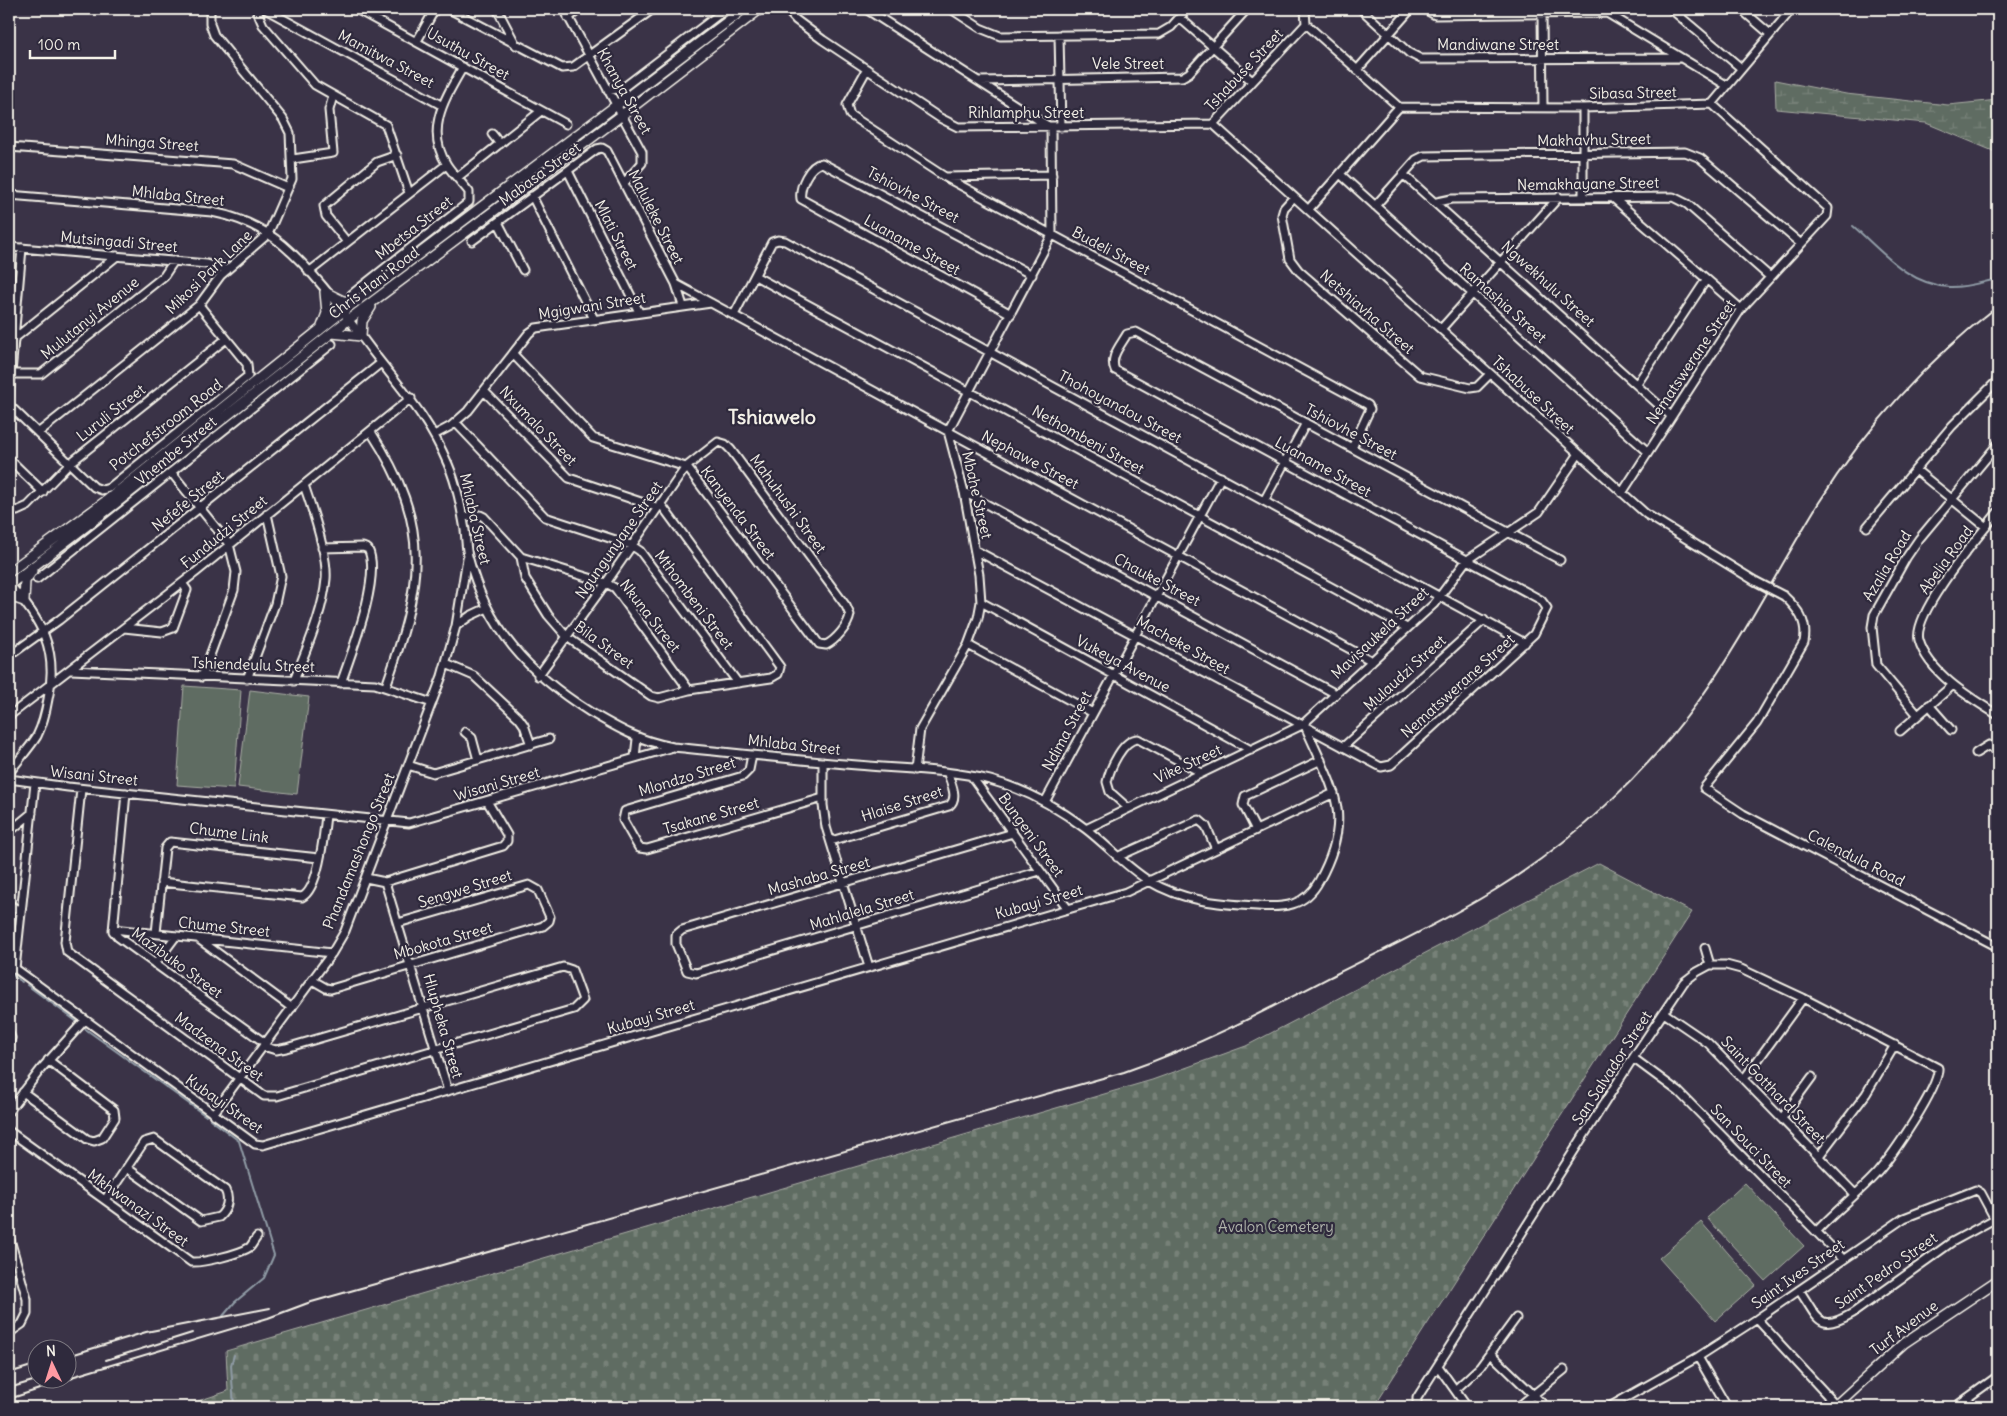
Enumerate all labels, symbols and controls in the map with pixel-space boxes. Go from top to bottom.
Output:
street label: Usuthu Street [424,23,513,84]
street label: Tshabuse Street [1200,24,1287,115]
street label: Mamitwa Street [335,25,438,92]
scale bar [30,28,115,60]
text: 100 m [38,35,80,54]
street label: Mandiwane Street [1437,35,1559,54]
street label: Khanya Street [593,44,656,137]
street label: Vele Street [1092,54,1164,73]
street label: Sibasa Street [1589,82,1677,103]
street label: Rihlamphu Street [968,103,1084,122]
street label: Makhavhu Street [1537,129,1651,150]
street label: Mhinga Street [105,130,199,155]
street label: Mabasa Street [495,138,584,210]
street label: Tshiovhe Street [864,162,963,227]
street label: Maluleke Street [625,166,688,267]
street label: Nemakhayane Street [1517,173,1659,194]
street label: Mhlaba Street [131,181,225,210]
street label: Mbetsa Street [371,192,456,264]
street label: Mlati Street [591,197,642,273]
street label: Luaname Street [861,210,964,279]
street label: Budeli Street [1069,222,1154,279]
street label: Mikosi Park Lane [161,226,256,318]
street label: Mutsingadi Street [60,227,178,256]
street label: Ngwekhulu Street [1498,237,1599,331]
street label: Chris Hani Road [325,242,423,323]
street label: Ramashia Street [1456,259,1551,347]
street label: Netshiavha Street [1316,265,1418,358]
street label: Mulutanyi Avenue [37,272,143,363]
street label: Mgigwani Street [537,288,647,323]
street label: Nematswerane Street [1642,296,1739,428]
street label: Tshabuse Street [1488,351,1579,438]
street label: Thohoyandou Street [1055,366,1185,447]
street label: Potchefstroom Road [105,375,226,475]
street label: Luruli Street [73,380,149,445]
street label: Nxumalo Street [496,382,581,470]
street label: Tshiovhe Street [1302,399,1401,464]
street label: Nethombeni Street [1029,401,1148,478]
district label: Tshiawelo [728,404,816,429]
street label: Vhembe Street [131,412,220,489]
street label: Nephawe Street [978,426,1082,493]
street label: Luaname Street [1272,432,1375,501]
street label: Mbahe Street [958,449,997,541]
street label: Mahuhushi Street [746,450,831,557]
street label: Kanyenda Street [697,462,780,563]
street label: Nefefe Street [148,466,228,535]
street label: Mhlaba Street [456,471,495,566]
street label: Ngungunyane Street [571,477,666,602]
street label: Fundudzi Street [177,491,271,572]
street label: Abelia Road [1914,522,1977,598]
street label: Azalia Road [1858,527,1915,605]
street label: Mthombeni Street [651,546,738,653]
street label: Chauke Street [1111,549,1204,610]
street label: Nkuna Street [616,575,685,656]
street label: Mavisaukela Street [1327,583,1432,683]
street label: Macheke Street [1133,611,1233,678]
street label: Bila Street [571,617,638,672]
street label: Nematswerane Street [1397,629,1519,742]
street label: Vukeya Avenue [1073,631,1174,696]
street label: Mulaudzi Street [1360,631,1450,715]
street label: Tshiendeulu Street [191,653,315,676]
street label: Ndima Street [1038,688,1096,774]
street label: Mhlaba Street [747,730,841,759]
street label: Vike Street [1151,740,1224,787]
street label: Mlondzo Street [636,753,738,800]
street label: Wisani Street [49,761,139,790]
street label: Wisani Street [452,762,542,805]
street label: Phandamashongo Street [318,770,399,932]
street label: Hlaise Street [859,781,945,826]
street label: Bungeni Street [995,789,1068,880]
street label: Tsakane Street [661,793,761,838]
street label: Chume Link [188,818,270,847]
street label: Calendula Road [1804,825,1908,890]
street label: Mashaba Street [766,852,872,899]
street label: Sengwe Street [416,865,514,912]
street label: Kubayi Street [993,880,1085,923]
street label: Mahlalela Street [807,885,916,934]
street label: Chume Street [177,912,271,941]
street label: Mbokota Street [391,917,494,964]
street label: Mazibuko Street [128,923,226,1002]
street label: Hlupheka Street [419,971,467,1080]
street label: Kubayi Street [605,995,697,1038]
street label: San Salvador Street [1568,1007,1656,1128]
street label: Madzena Street [171,1008,267,1085]
street label: Saint Gotthard Street [1717,1032,1830,1147]
street label: Kubayi Street [182,1070,267,1137]
street label: San Souci Street [1707,1100,1796,1192]
street label: Mkhwanazi Street [84,1165,192,1251]
park label: Avalon Cemetery [1218,1217,1334,1236]
street label: Saint Pedro Street [1831,1228,1941,1313]
street label: Saint Ives Street [1748,1234,1848,1313]
street label: Turf Avenue [1866,1296,1942,1359]
north arrow [28,1338,78,1388]
text: N [46,1342,57,1360]

